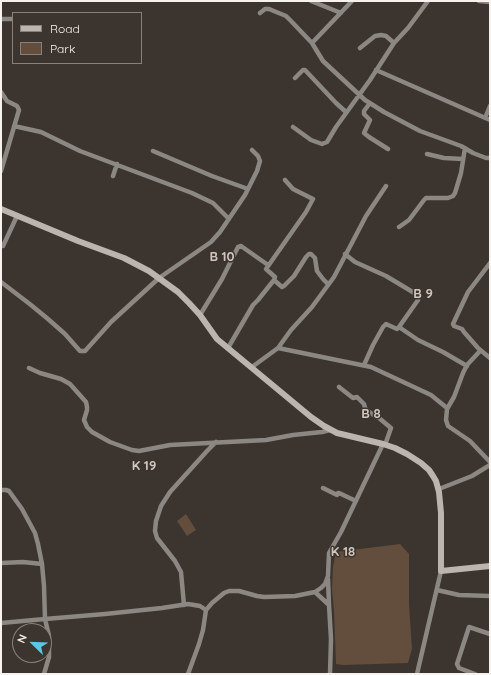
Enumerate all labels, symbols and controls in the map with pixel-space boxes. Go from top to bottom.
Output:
legend [12,12,142,64]
text: Road [50,21,80,36]
text: Park [50,41,75,56]
district label: B 10 [209,249,235,265]
district label: B 9 [413,286,433,302]
district label: B 8 [361,406,381,422]
district label: K 19 [132,458,156,474]
district label: K 18 [331,544,355,560]
north arrow [12,623,52,663]
text: N [14,632,30,645]

